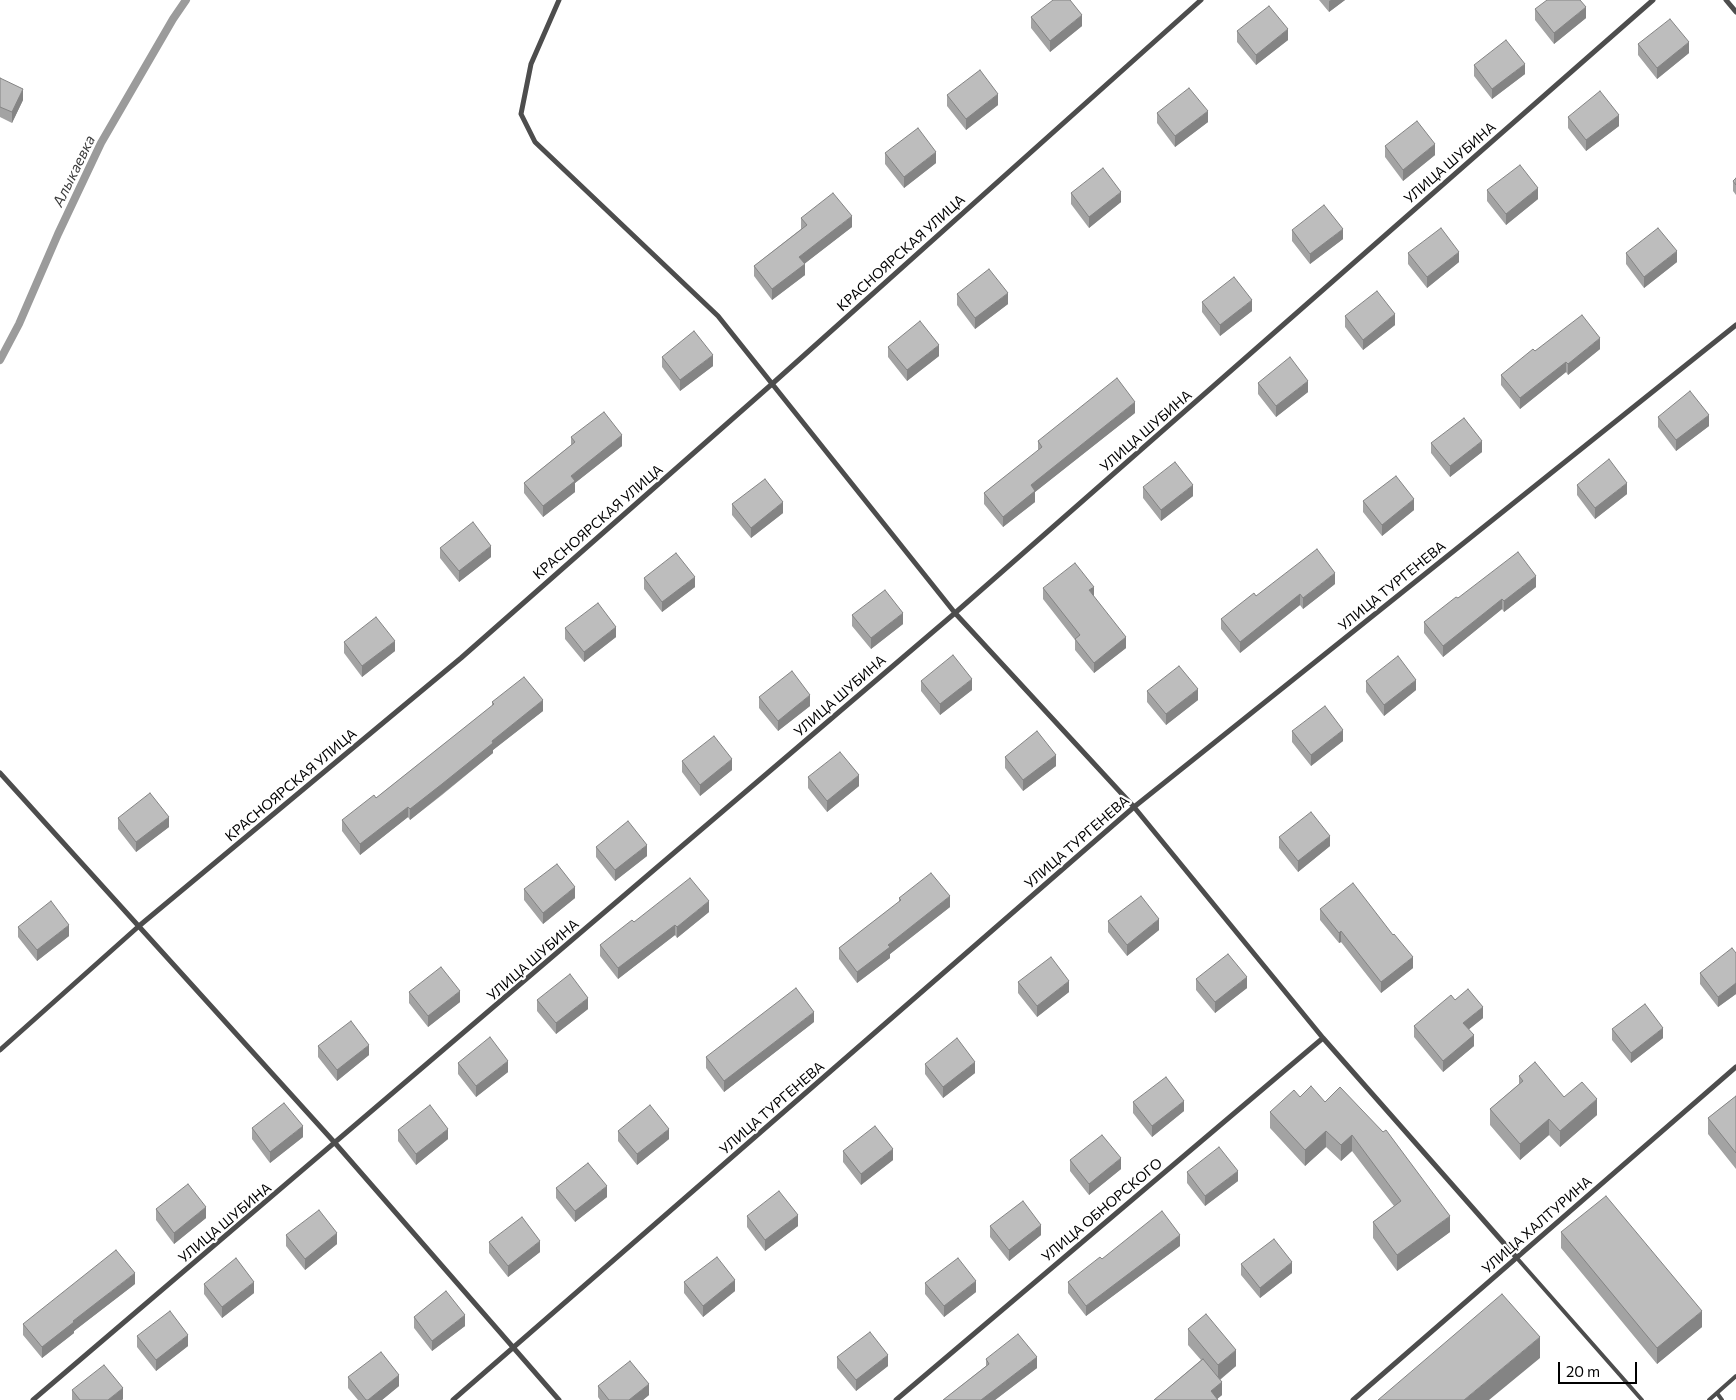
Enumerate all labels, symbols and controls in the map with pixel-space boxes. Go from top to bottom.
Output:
street label: УЛИЦА ШУБИНА [1401,119,1499,207]
water label: Алыкаевка [49,132,99,210]
street label: КРАСНОЯРСКАЯ УЛИЦА [834,191,968,315]
street label: УЛИЦА ШУБИНА [1097,387,1195,475]
street label: КРАСНОЯРСКАЯ УЛИЦА [530,461,666,583]
street label: УЛИЦА ТУРГЕНЕВА [1335,538,1449,634]
street label: УЛИЦА ШУБИНА [791,652,889,740]
street label: КРАСНОЯРСКАЯ УЛИЦА [222,725,360,845]
street label: УЛИЦА ТУРГЕНЕВА [1021,792,1133,892]
street label: УЛИЦА ШУБИНА [484,916,582,1004]
street label: УЛИЦА ТУРГЕНЕВА [716,1058,828,1158]
street label: УЛИЦА ОБНОРСКОГО [1038,1155,1166,1265]
street label: УЛИЦА ХАЛТУРИНА [1479,1173,1595,1277]
street label: УЛИЦА ШУБИНА [175,1179,275,1267]
scale bar [1561,1352,1640,1384]
text: 20 m [1566,1362,1600,1380]

